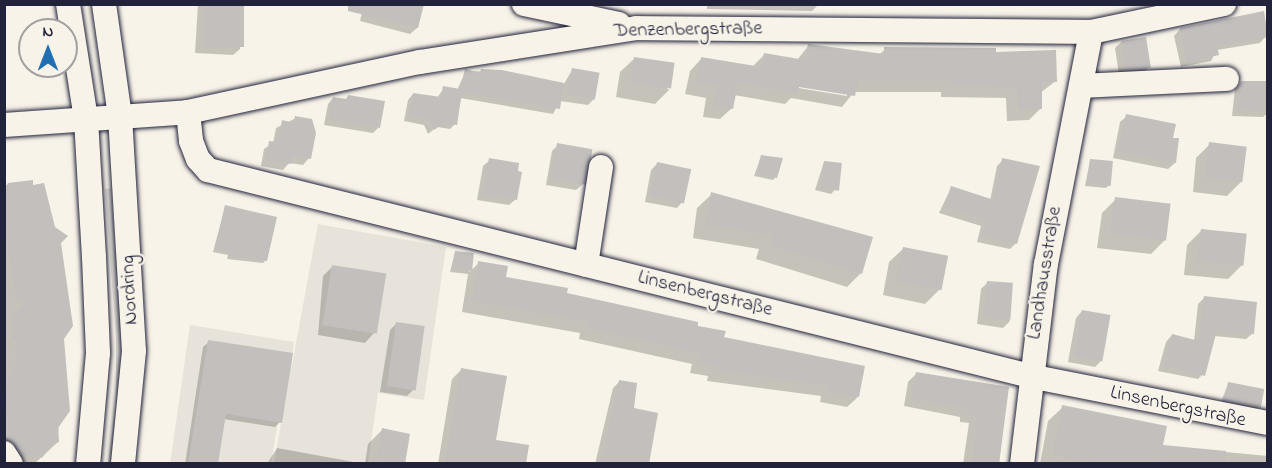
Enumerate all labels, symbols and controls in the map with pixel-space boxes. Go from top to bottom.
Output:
street label: Denzenbergstraße [613,17,763,43]
north arrow [18,18,78,78]
text: N [43,20,53,44]
street label: Landhausstraße [1023,205,1067,341]
street label: Nordring [116,254,144,326]
street label: Linsenbergstraße [635,266,775,322]
street label: Linsenbergstraße [1108,381,1248,433]

